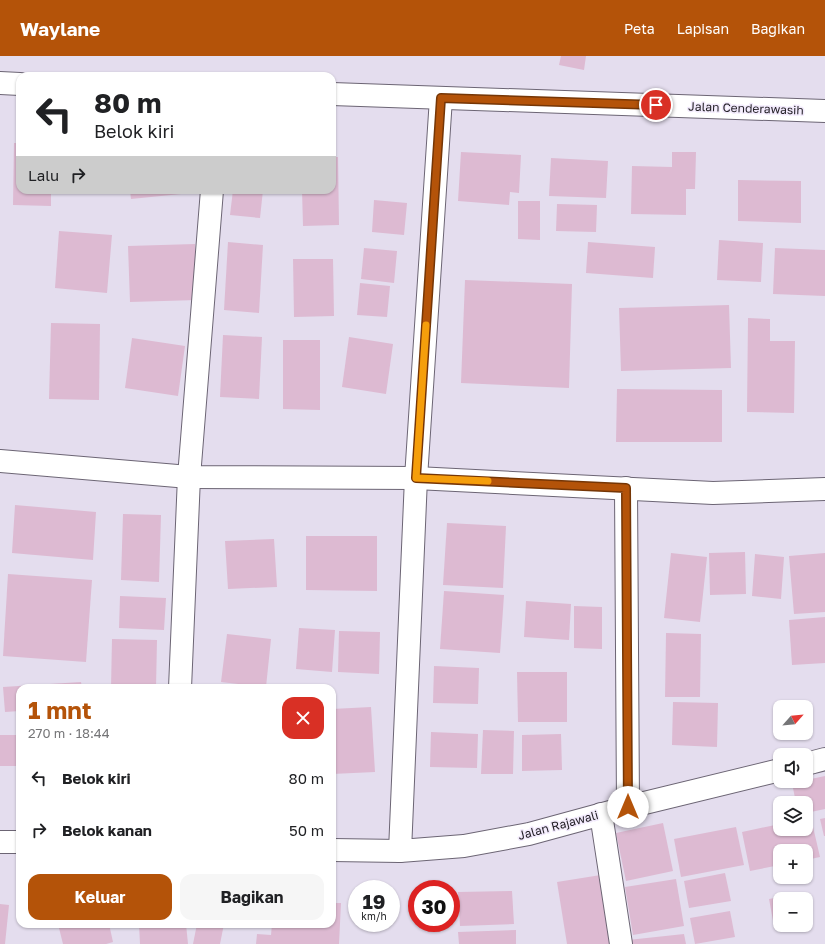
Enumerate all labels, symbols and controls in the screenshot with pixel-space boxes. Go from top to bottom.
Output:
text: Waylane [20,17,100,40]
text: Peta [624,20,655,37]
text: Lapisan [677,20,729,37]
text: Bagikan [751,20,805,37]
text: 80 m [94,86,162,119]
icon: left [28,88,80,140]
pin [639,88,673,122]
icon: arrive [645,94,667,116]
street label: Jalan Cenderawasih [688,98,804,118]
text: Belok kiri [94,120,174,142]
icon: right [67,164,89,186]
text: Lalu [28,166,59,184]
text: 1 mnt [28,695,91,724]
button: close [282,697,324,739]
north arrow [773,700,813,740]
map controls [773,700,813,932]
text: 270 m · 18:44 [28,725,110,741]
button: sound [773,748,813,788]
icon: left [28,767,50,789]
text: Belok kiri [62,769,131,787]
text: 80 m [289,769,324,787]
position arrow [607,786,649,828]
button: layers [773,796,813,836]
street label: Jalan Rajawali [516,807,600,843]
icon: right [28,819,50,841]
text: Belok kanan [62,821,152,839]
text: 50 m [289,821,324,839]
button: + [773,844,813,884]
button: Keluar [28,874,172,920]
button: Bagikan [180,874,324,920]
speed limit sign: 30 [408,880,460,932]
text: 19 [362,889,385,913]
button: − [773,892,813,932]
text: km/h [361,910,387,922]

